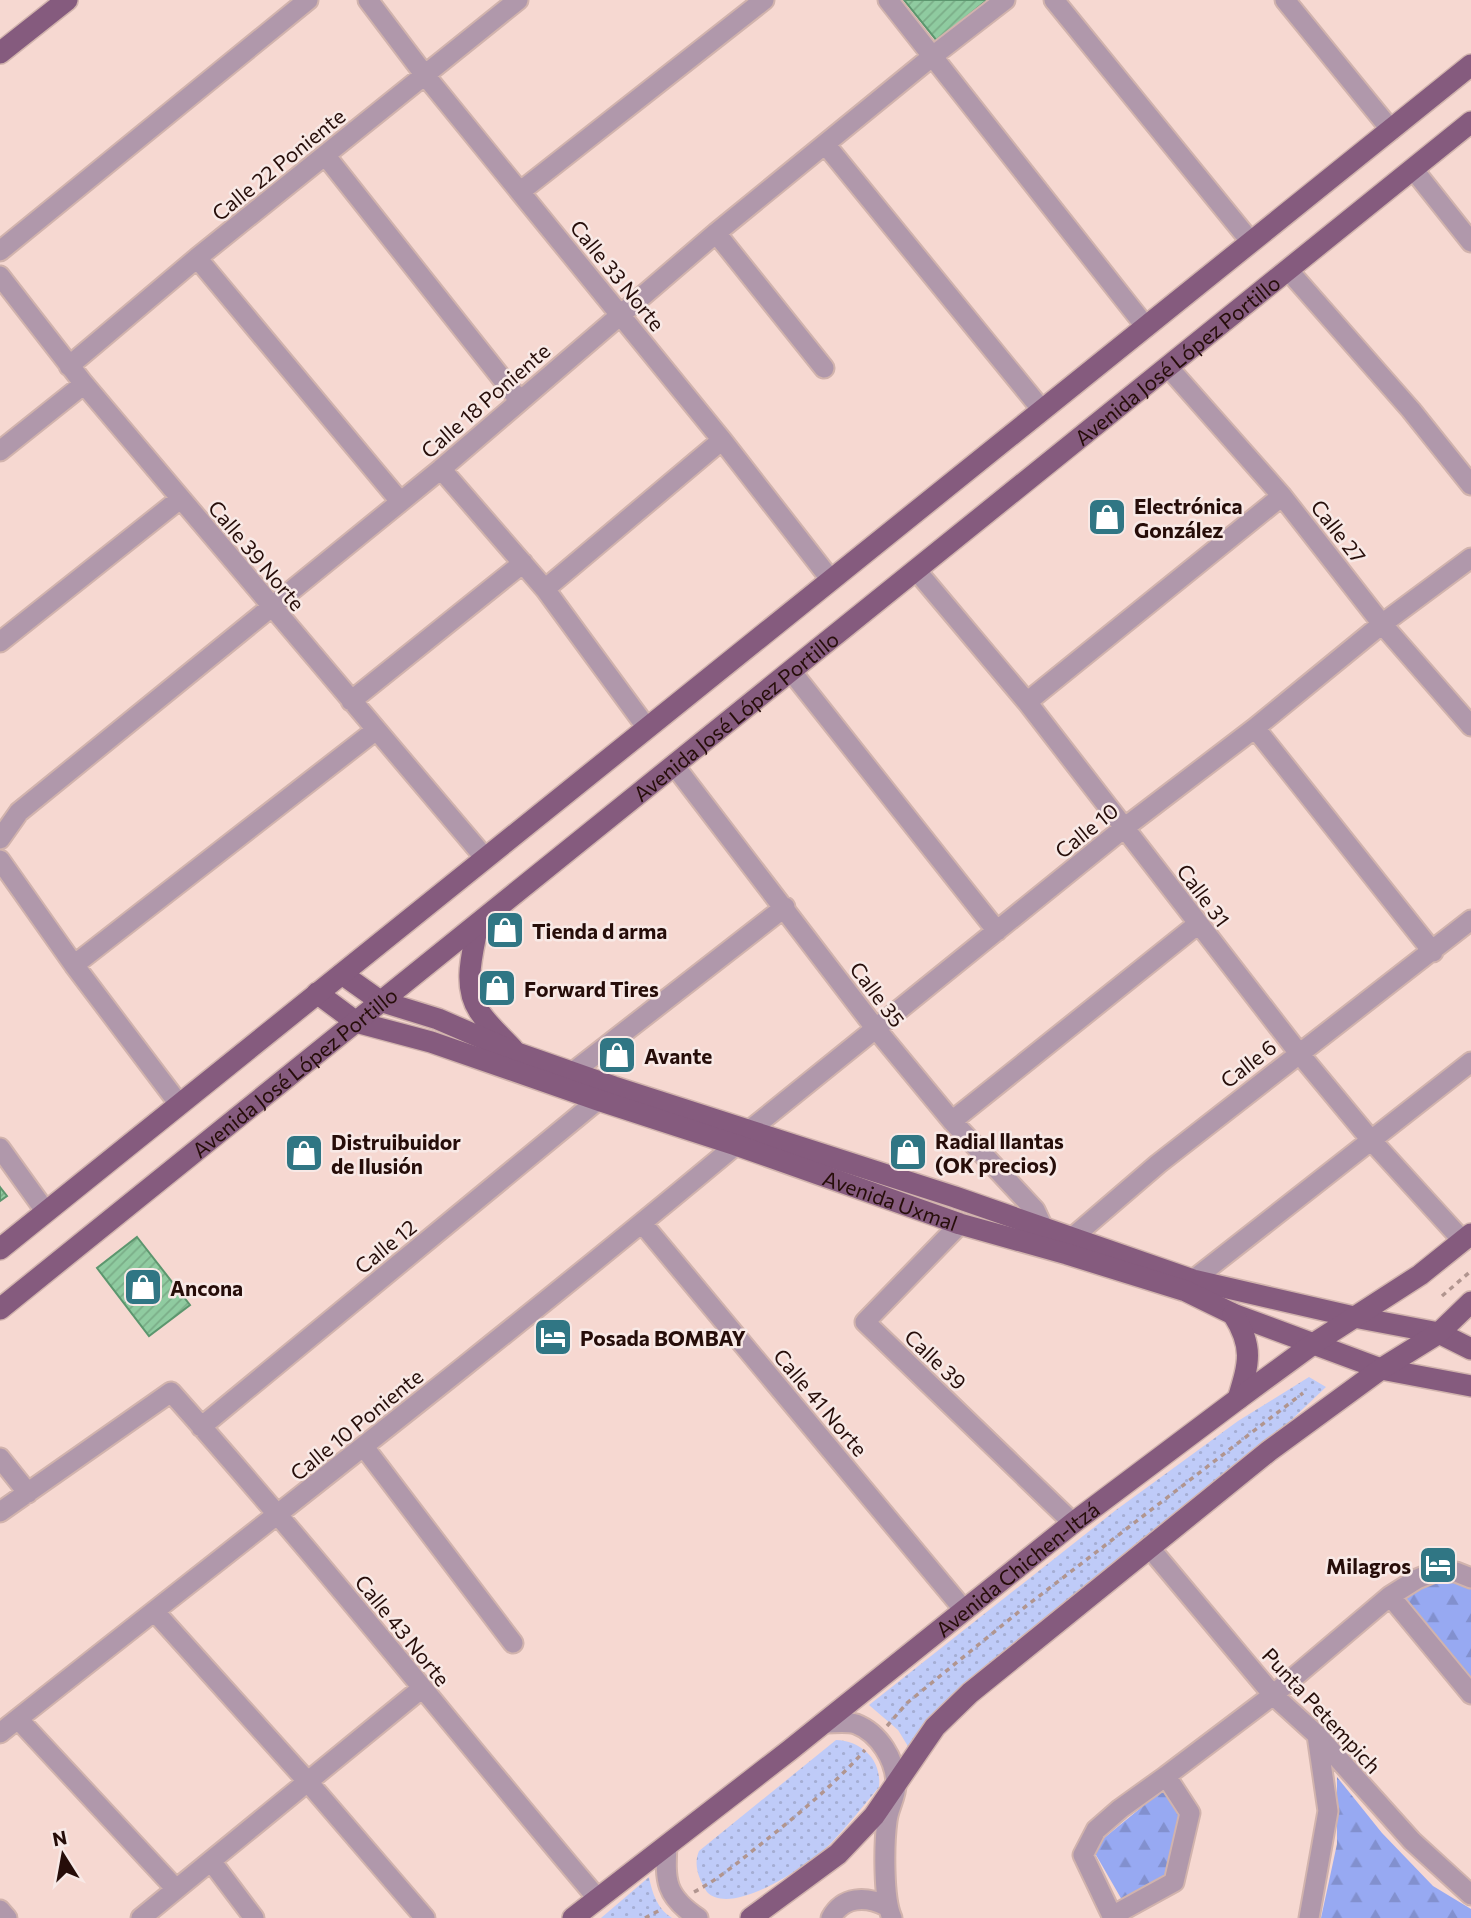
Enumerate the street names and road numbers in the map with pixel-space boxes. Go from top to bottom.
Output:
street label: Calle 22 Poniente [206,103,350,225]
street label: Calle 33 Norte [566,215,670,335]
street label: Avenida José López Portillo [1069,269,1284,450]
street label: Calle 18 Poniente [416,337,554,463]
street label: Calle 27 [1306,494,1372,568]
street label: Calle 39 Norte [204,495,310,615]
street label: Avenida José López Portillo [628,625,843,806]
street label: Calle 10 [1049,797,1123,863]
street label: Calle 31 [1172,859,1236,931]
street label: Calle 35 [845,956,911,1032]
street label: Avenida José López Portillo [186,981,402,1162]
street label: Calle 6 [1215,1033,1281,1093]
street label: Avenida Uxmal [820,1164,961,1235]
street label: Calle 12 [349,1214,421,1278]
street label: Calle 39 [900,1324,972,1394]
street label: Calle 41 Norte [769,1343,873,1461]
street label: Calle 10 Poniente [285,1363,427,1485]
street label: Avenida Chichen-Itzá [930,1496,1103,1641]
street label: Calle 43 Norte [350,1569,456,1691]
street label: Punta Petempich [1257,1642,1387,1778]

